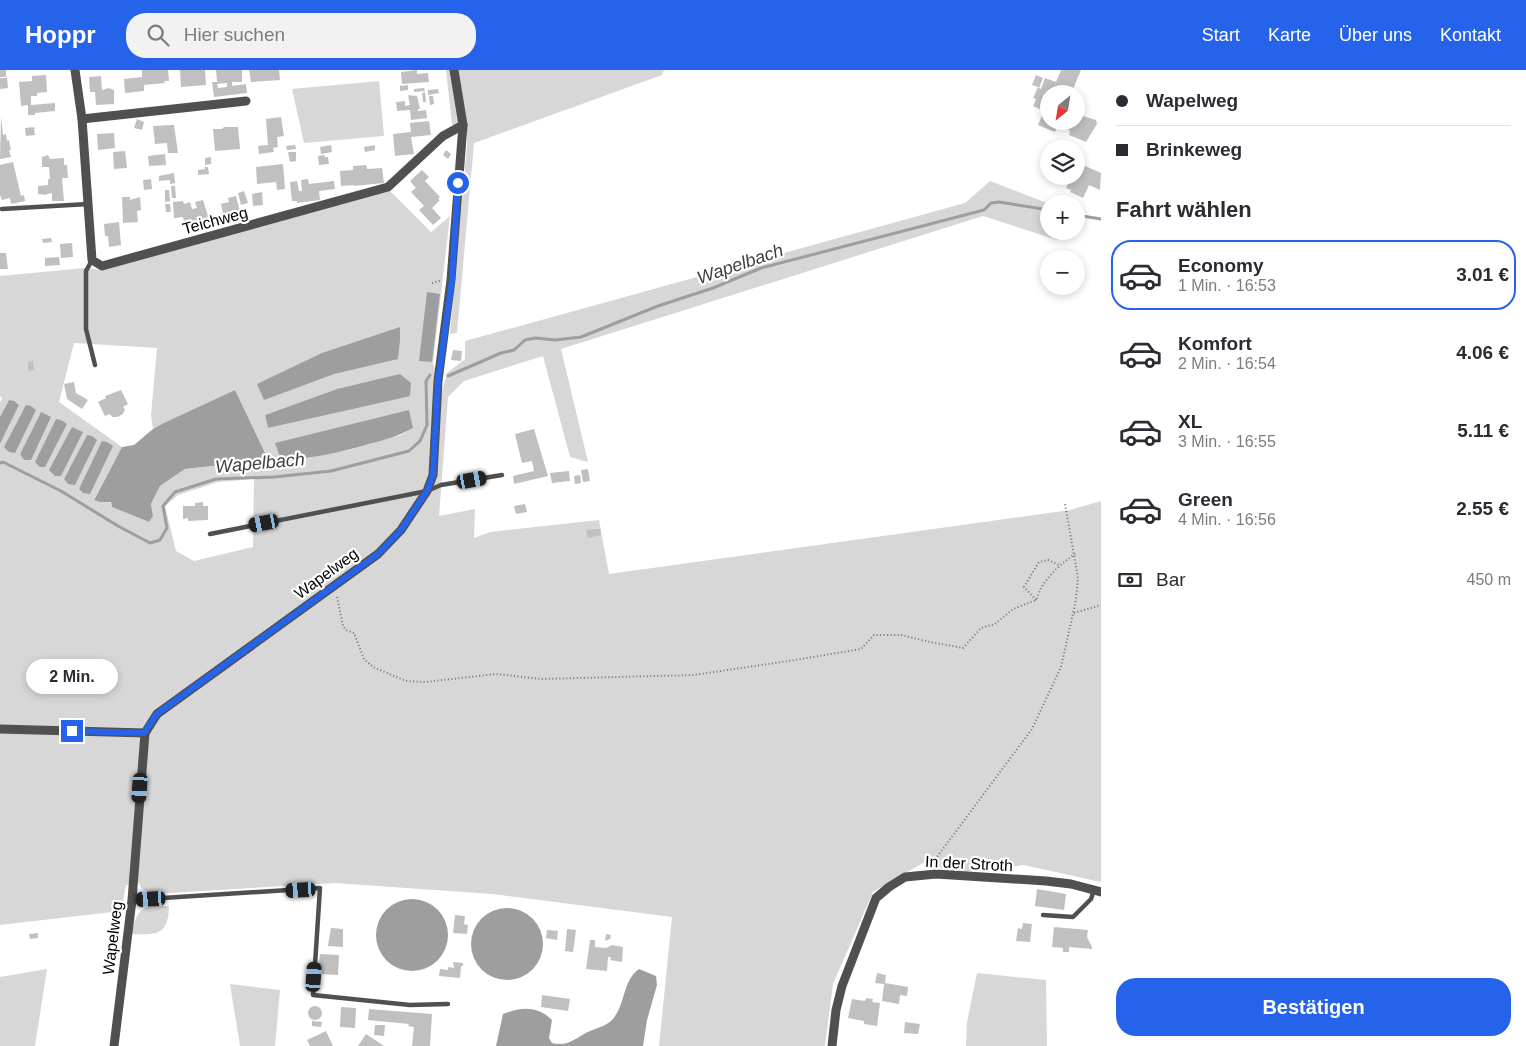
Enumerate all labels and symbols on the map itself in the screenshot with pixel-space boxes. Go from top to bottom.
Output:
north arrow [1040,85,1085,130]
route start [447,172,469,194]
street label: Teichweg [181,204,250,237]
water label: Wapelbach [694,240,786,288]
water label: Wapelbach [214,449,306,477]
car [455,470,488,490]
car [247,513,280,533]
street label: Wapelweg [291,545,361,602]
callout: 2 Min. [26,658,118,694]
route end [61,720,83,742]
car [131,773,148,803]
street label: In der Stroth [925,853,1013,874]
car [285,882,316,898]
car [135,891,166,907]
street label: Wapelweg [100,900,125,976]
car [305,962,322,992]

